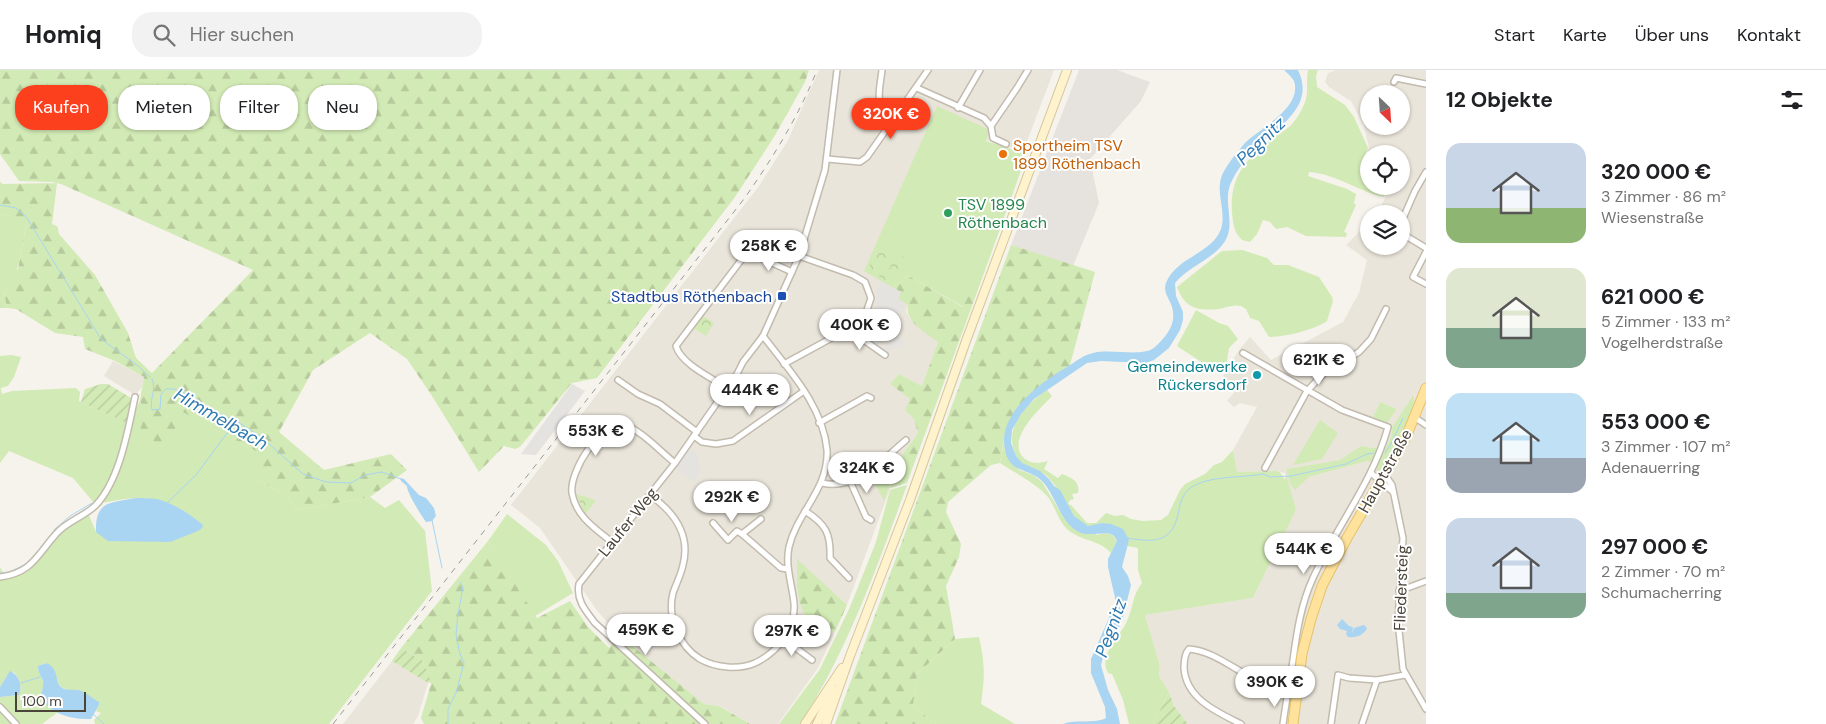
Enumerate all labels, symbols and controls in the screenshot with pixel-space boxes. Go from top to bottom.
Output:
search box [132,12,482,57]
text: Homiq [25,19,102,50]
icon: search [150,21,178,49]
text: Hier suchen [190,22,294,47]
text: Start [1494,23,1535,47]
text: Karte [1563,23,1607,47]
text: Über uns [1635,23,1709,47]
text: Kontakt [1737,23,1801,47]
chip: Kaufen [15,85,108,130]
chip: Mieten [118,85,210,130]
chip: Filter [220,85,298,130]
chip: Neu [308,85,377,130]
north arrow [1360,85,1410,135]
map controls [1360,85,1410,255]
text: 12 Objekte [1446,86,1553,114]
icon: filters [1778,86,1806,114]
pin: 320K € [850,98,932,140]
text: 320K € [863,103,919,124]
water label: Pegnitz [1231,111,1291,171]
place label: Sportheim TSV 1899 Röthenbach [1013,135,1141,174]
button: locate [1360,145,1410,195]
marker: Sportheim TSV 1899 Röthenbach [997,148,1009,160]
text: 320 000 € [1601,158,1711,186]
icon: home [1486,163,1546,223]
text: 3 Zimmer · 86 m² [1601,186,1726,207]
place label: TSV 1899 Röthenbach [958,194,1047,233]
button: layers [1360,205,1410,255]
marker: TSV 1899 Röthenbach [942,207,954,219]
text: Wiesenstraße [1601,207,1704,228]
pin: 258K € [728,230,810,272]
text: 258K € [741,235,797,256]
text: 621 000 € [1601,283,1705,311]
place label: Stadtbus Röthenbach [611,286,772,307]
icon: home [1486,288,1546,348]
marker: Stadtbus Röthenbach [776,290,788,302]
pin: 400K € [819,308,901,351]
text: 5 Zimmer · 133 m² [1601,311,1730,332]
text: 400K € [830,314,890,335]
text: Vogelherdstraße [1601,332,1723,353]
pin: 621K € [1278,344,1360,386]
text: 621K € [1293,349,1345,370]
place label: Gemeindewerke Rückersdorf [1127,356,1247,395]
marker: Gemeindewerke Rückersdorf [1251,369,1263,381]
pin: 444K € [709,374,791,416]
text: 444K € [721,379,779,400]
water label: Himmelbach [170,382,272,456]
text: 553 000 € [1601,408,1711,436]
icon: home [1486,413,1546,473]
pin: 553K € [555,414,637,457]
text: 553K € [568,420,624,441]
street label: Hauptstraße [1353,425,1417,517]
text: 3 Zimmer · 107 m² [1601,436,1730,457]
pin: 324K € [826,452,908,494]
text: 324K € [839,457,895,478]
text: Adenauerring [1601,457,1700,478]
pin: 292K € [691,480,773,523]
street label: Laufer Weg [594,483,662,561]
text: 292K € [704,486,760,507]
pin: 544K € [1263,532,1345,575]
text: 297 000 € [1601,533,1708,561]
text: 544K € [1275,538,1333,559]
icon: home [1486,538,1546,598]
street label: Fliedersteig [1389,545,1413,631]
text: 2 Zimmer · 70 m² [1601,561,1725,582]
text: Schumacherring [1601,582,1722,603]
water label: Pegnitz [1089,595,1133,660]
pin: 459K € [605,614,687,656]
pin: 297K € [751,614,833,657]
text: 459K € [618,619,674,640]
text: 297K € [765,620,819,641]
pin: 390K € [1234,666,1316,708]
text: 390K € [1246,671,1304,692]
scale bar [15,689,86,712]
text: 100 m [22,692,62,710]

